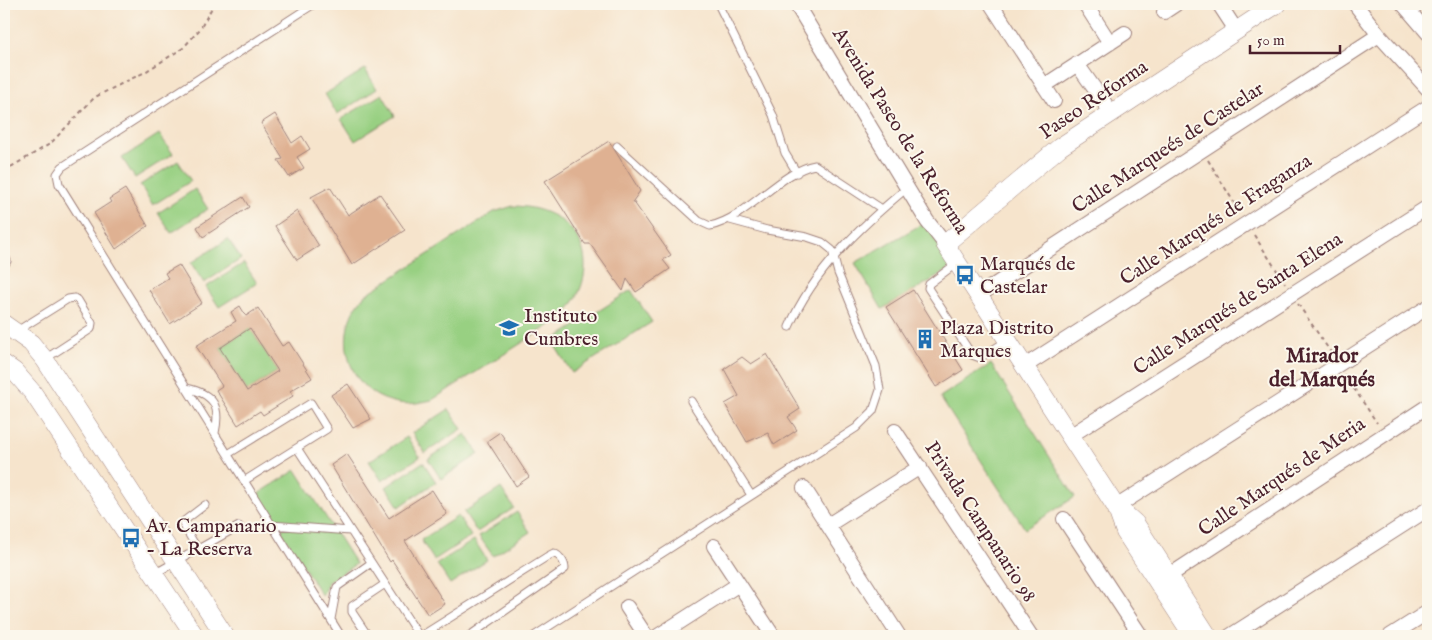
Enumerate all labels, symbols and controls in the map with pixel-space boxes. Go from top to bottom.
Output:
street label: Avenida Paseo de la Reforma [826,22,974,239]
scale bar [1250,22,1340,54]
text: 50 m [1257,31,1285,50]
street label: Paseo Reforma [1035,54,1153,145]
street label: Calle Marqueés de Castelar [1067,76,1269,219]
street label: Calle Marqués de Fraganza [1115,148,1317,291]
street label: Calle Marqués de Santa Elena [1129,227,1348,381]
place label: Marqués de Castelar [980,252,1075,300]
bus stop icon: Marqués de Castelar [954,264,976,286]
place label: Instituto Cumbres [524,304,598,352]
place label: Plaza Distrito Marques [940,316,1054,364]
school or university icon: Instituto Cumbres [498,317,520,339]
building icon: Plaza Distrito Marques [914,328,936,350]
district label: Mirador del Marqués [1269,343,1375,394]
street label: Calle Marqués de Meria [1194,412,1371,542]
street label: Privada Campanario 98 [919,437,1041,607]
place label: Av. Campanario - La Reserva [145,514,277,562]
bus stop icon: Av. Campanario - La Reserva [120,527,142,549]

